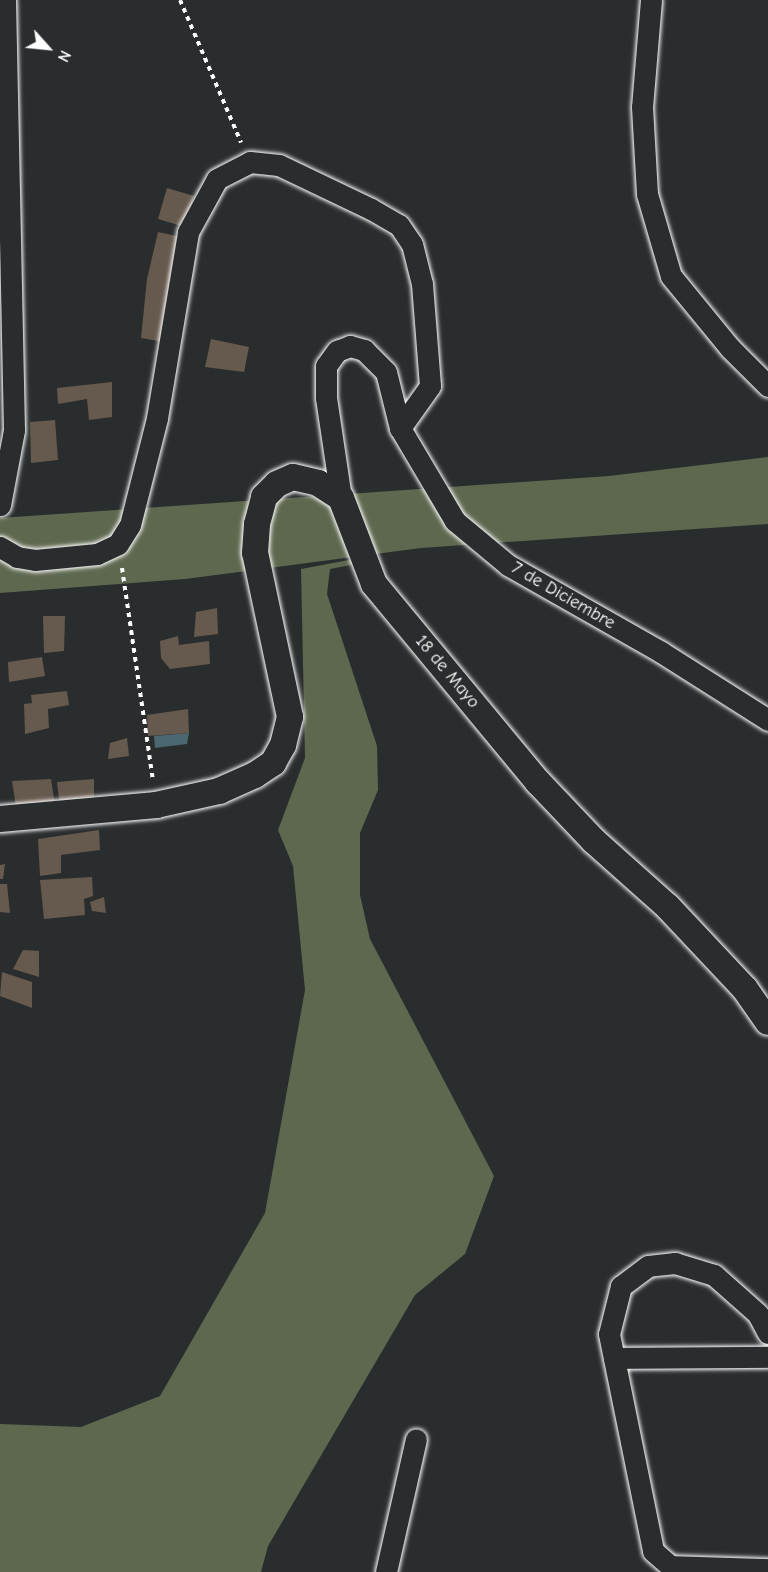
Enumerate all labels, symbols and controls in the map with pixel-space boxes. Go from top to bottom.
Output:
north arrow [18,18,78,78]
text: N [54,47,74,65]
street label: 7 de Diciembre [507,557,619,635]
street label: 18 de Mayo [410,631,484,713]

